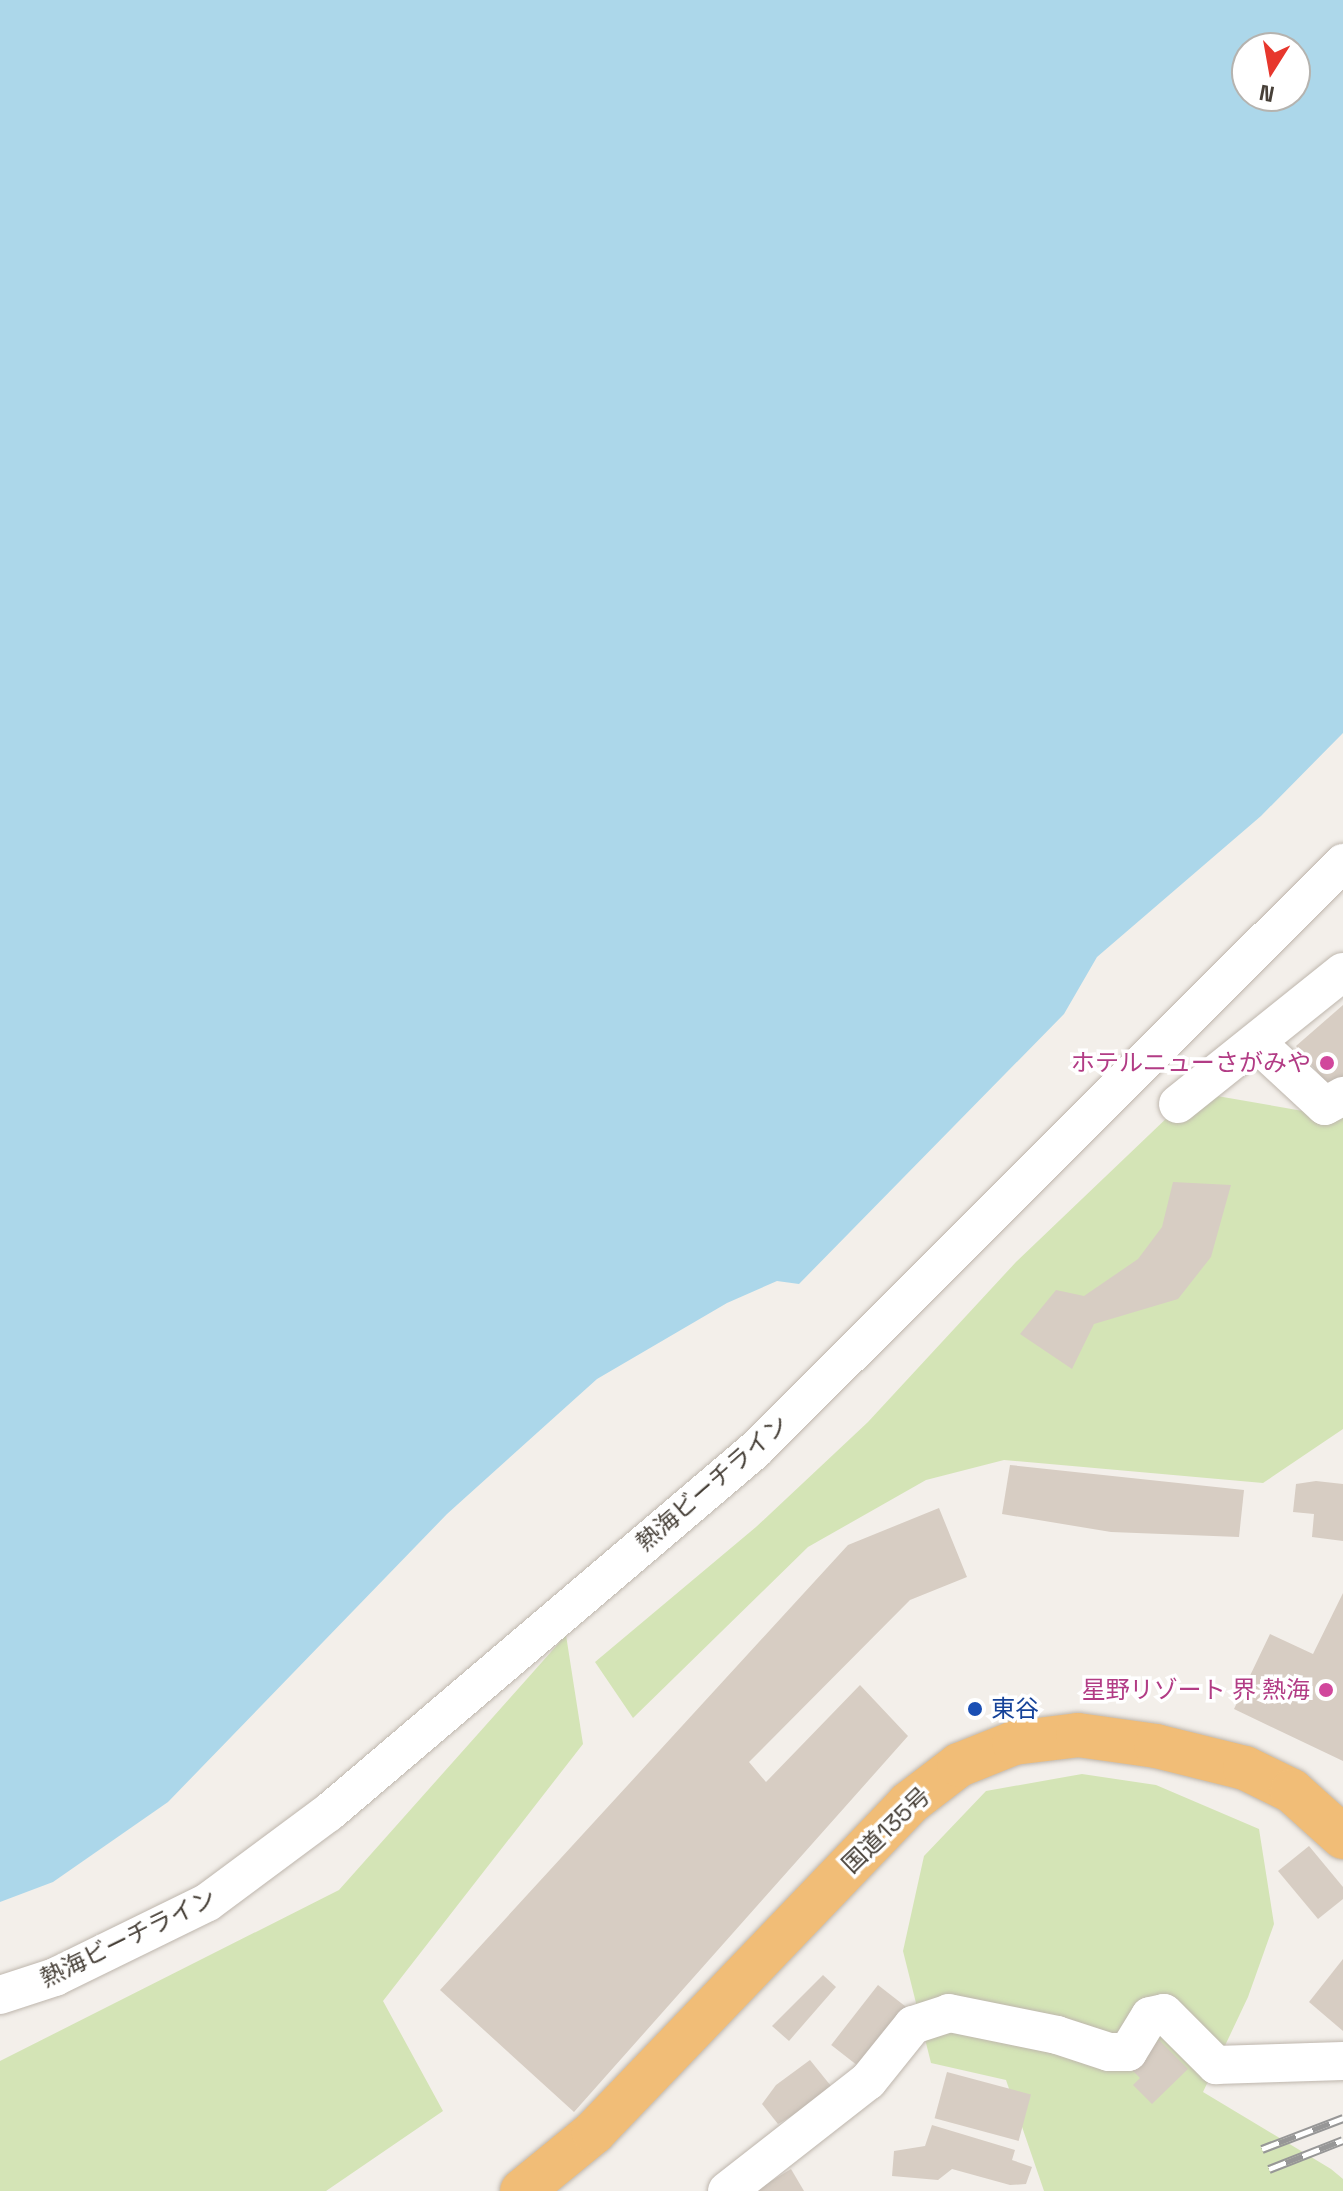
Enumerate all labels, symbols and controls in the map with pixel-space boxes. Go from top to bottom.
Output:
north arrow [1231,32,1311,112]
text: N [1257,78,1277,109]
place label: ホテルニューさがみや [1071,1049,1311,1077]
marker: ホテルニューさがみや [1318,1054,1336,1072]
street label: 熱海ビーチライン [630,1409,794,1557]
place label: 星野リゾート 界 熱海 [1082,1676,1310,1704]
marker: 星野リゾート 界 熱海 [1317,1681,1335,1699]
place label: 東谷 [991,1695,1039,1723]
marker: 東谷 [966,1700,984,1718]
street label: 国道135号 [836,1781,936,1879]
street label: 熱海ビーチライン [35,1883,221,1993]

